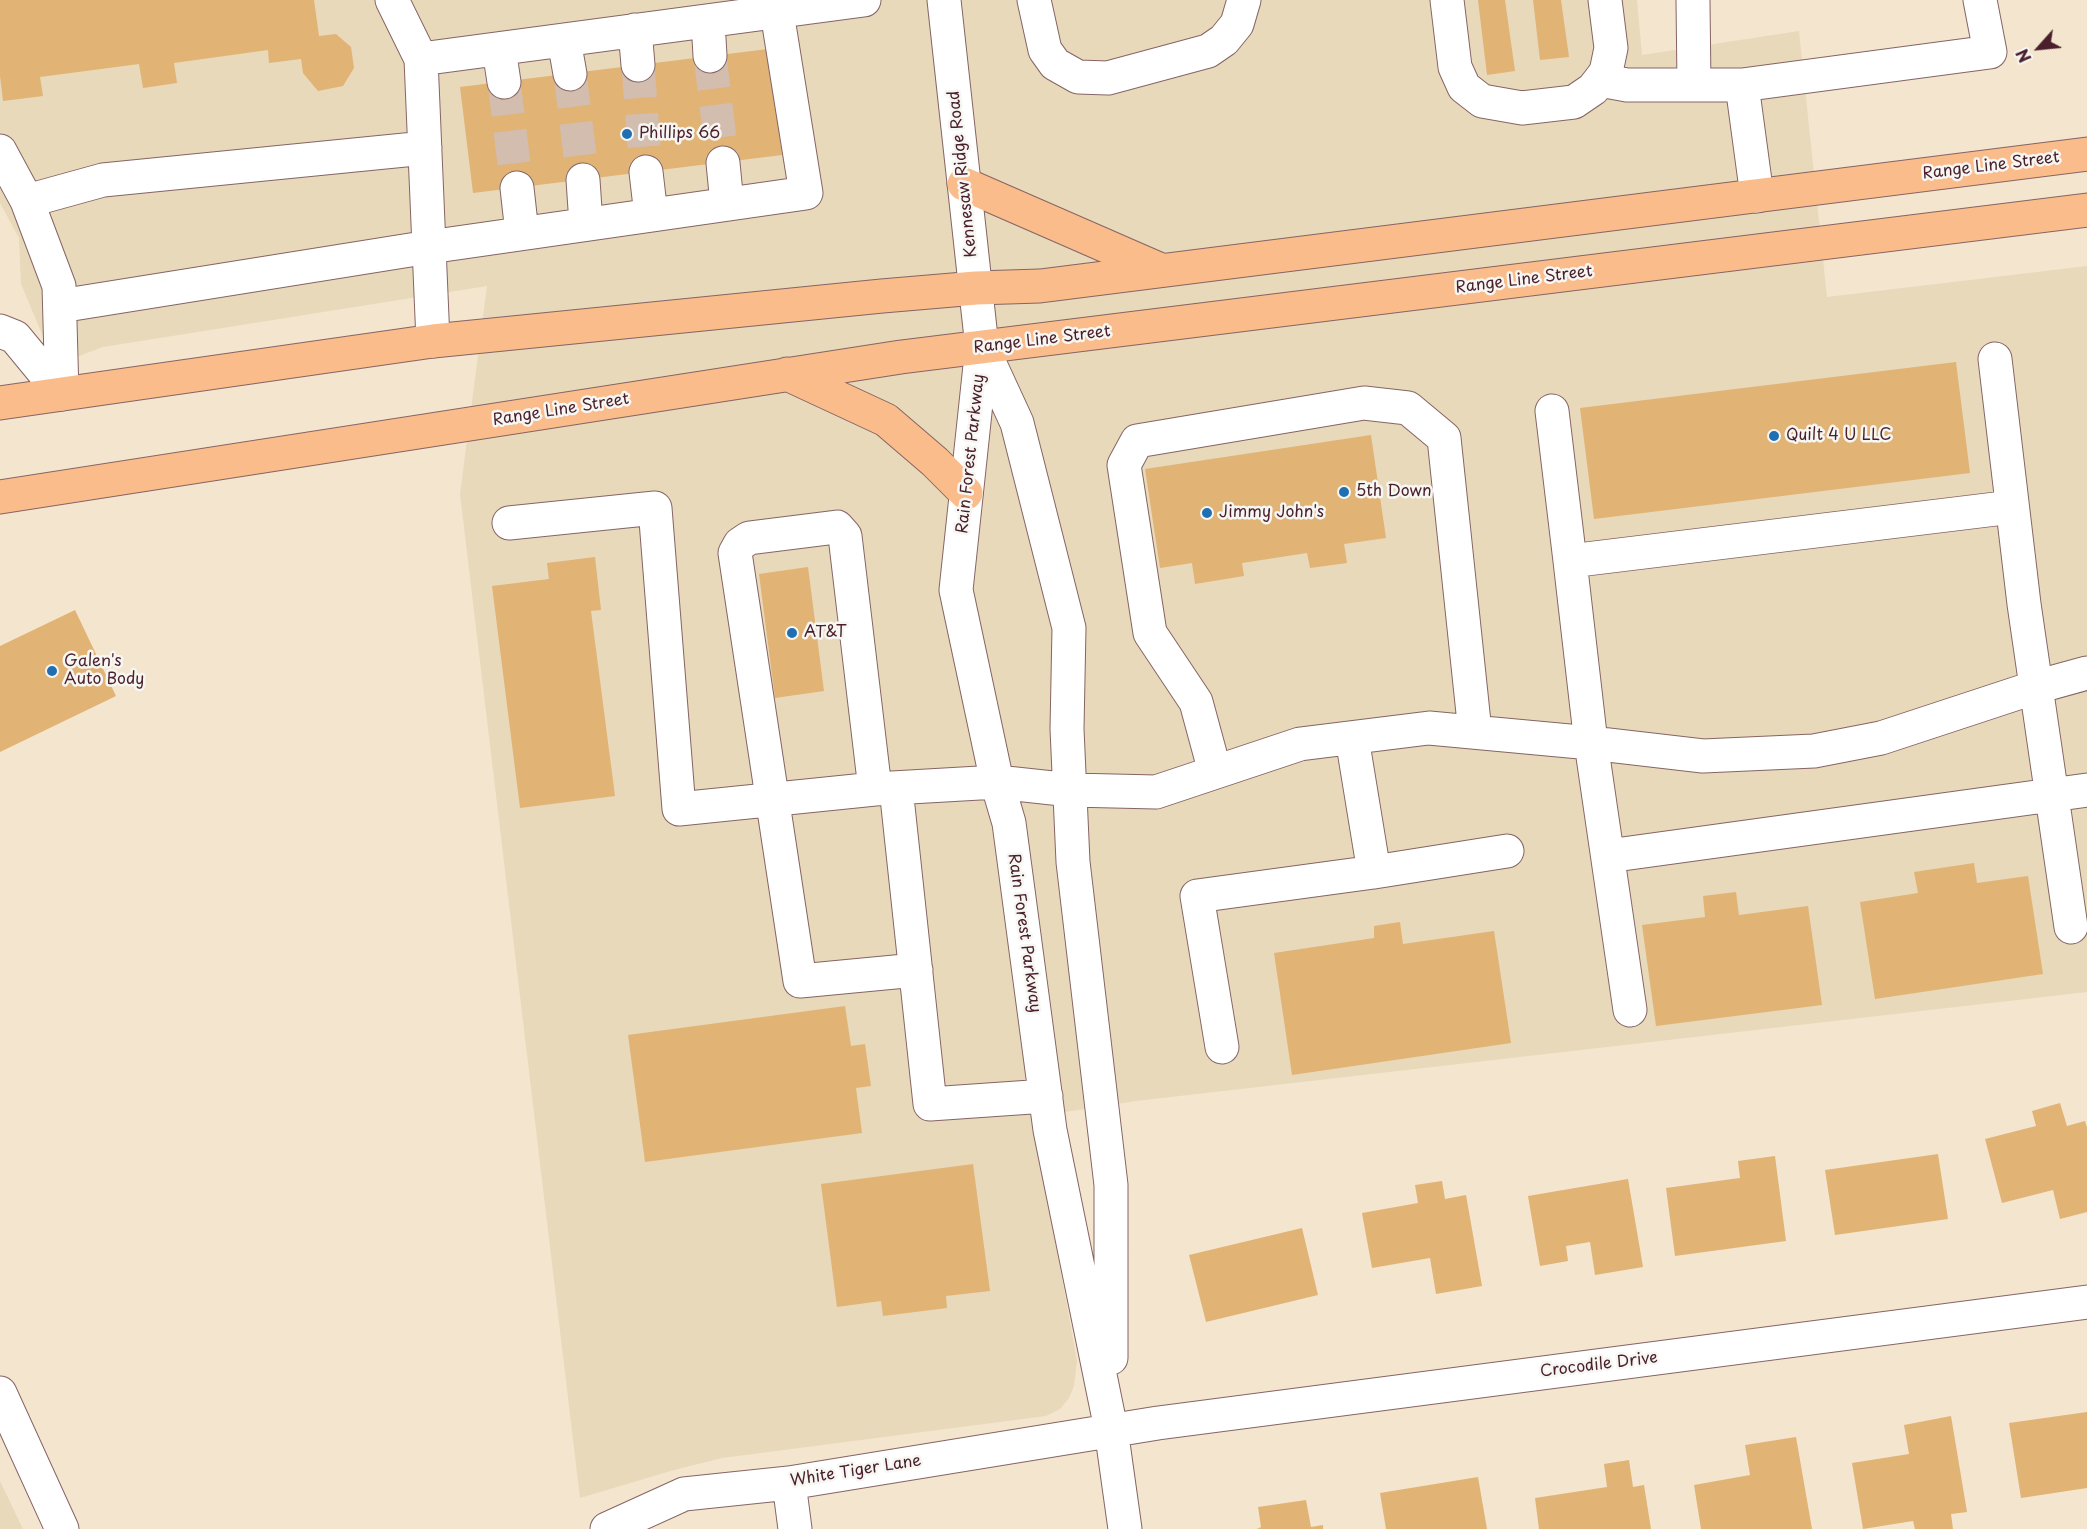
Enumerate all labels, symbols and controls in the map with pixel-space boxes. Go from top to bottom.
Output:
north arrow [2009,18,2069,78]
text: N [2009,45,2037,67]
street label: Kennesaw Ridge Road [945,90,981,258]
place label: Phillips 66 [639,124,720,144]
marker: Phillips 66 [620,127,634,141]
street label: Range Line Street [1921,148,2061,184]
street label: Range Line Street [1454,262,1594,298]
street label: Range Line Street [972,322,1112,358]
street label: Rain Forest Parkway [953,373,989,535]
street label: Range Line Street [491,390,631,430]
place label: Quilt 4 U LLC [1786,426,1892,446]
marker: Quilt 4 U LLC [1767,429,1781,443]
place label: 5th Down [1356,482,1432,502]
marker: 5th Down [1337,485,1351,499]
place label: Jimmy John's [1219,503,1324,523]
marker: Jimmy John's [1200,506,1214,520]
place label: AT&T [804,623,847,643]
marker: AT&T [785,626,799,640]
place label: Galen's Auto Body [64,652,144,690]
marker: Galen's Auto Body [45,664,59,678]
street label: Rain Forest Parkway [1003,852,1045,1014]
street label: Crocodile Drive [1539,1348,1659,1382]
street label: White Tiger Lane [789,1451,923,1491]

